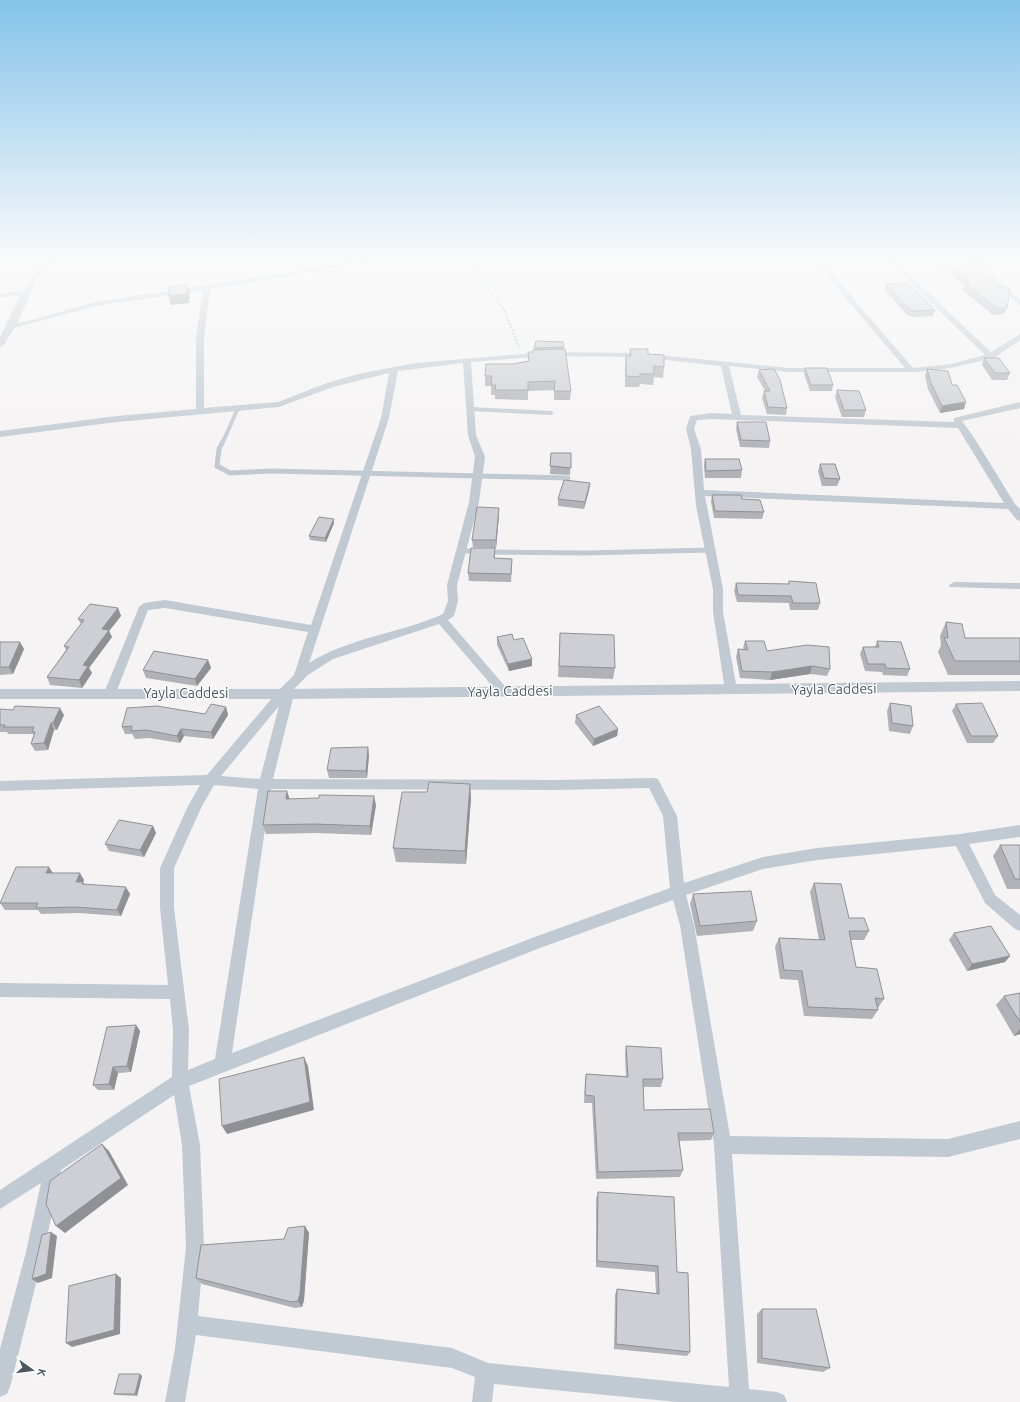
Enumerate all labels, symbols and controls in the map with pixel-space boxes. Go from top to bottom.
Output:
street label: Yayla Caddesi [791,680,877,698]
street label: Yayla Caddesi [467,682,553,700]
street label: Yayla Caddesi [143,685,229,701]
north arrow [12,1350,52,1390]
text: K [35,1367,48,1378]

